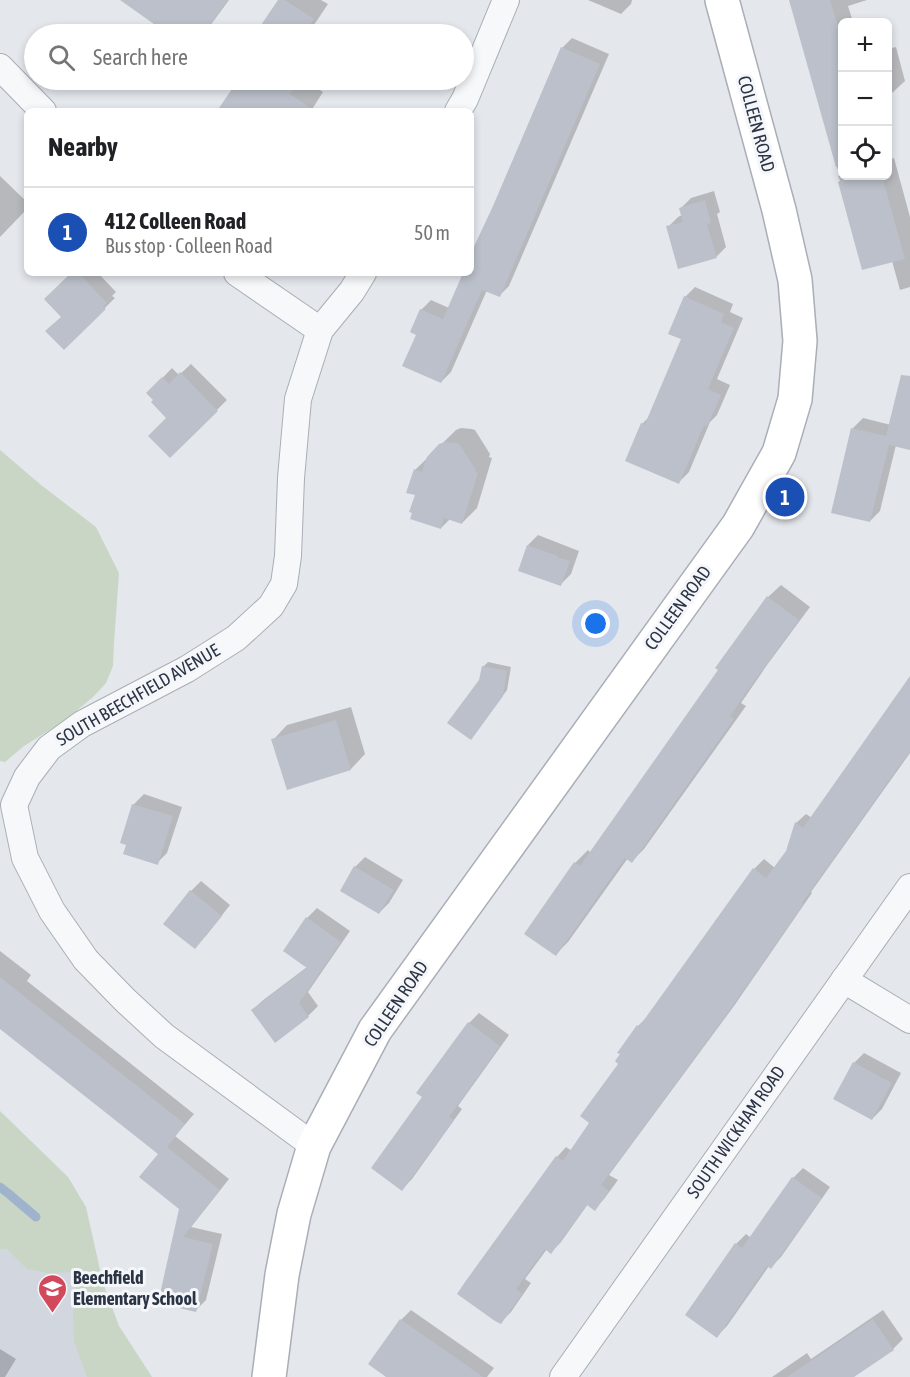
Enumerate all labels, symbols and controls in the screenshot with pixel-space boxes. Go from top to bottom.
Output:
map controls [838,18,892,180]
button: + [838,18,892,72]
search box [24,24,474,90]
icon: search [45,41,78,74]
text: Search here [93,44,188,70]
button: − [838,72,892,126]
street label: COLLEEN ROAD [734,73,779,174]
button: locate [838,126,892,180]
text: Nearby [48,132,118,162]
text: 412 Colleen Road [105,208,246,234]
text: 1 [63,221,72,244]
text: 50 m [414,221,450,244]
text: Bus stop · Colleen Road [105,234,273,257]
pin: 1 [766,474,804,520]
street label: COLLEEN ROAD [640,562,715,654]
your location [581,609,610,638]
street label: SOUTH BEECHFIELD AVENUE [52,639,223,750]
street label: COLLEEN ROAD [359,957,432,1051]
street label: SOUTH WICKHAM ROAD [682,1062,789,1202]
place label: Beechfield Elementary School [73,1267,197,1309]
school or university icon: Beechfield Elementary School [36,1272,68,1314]

